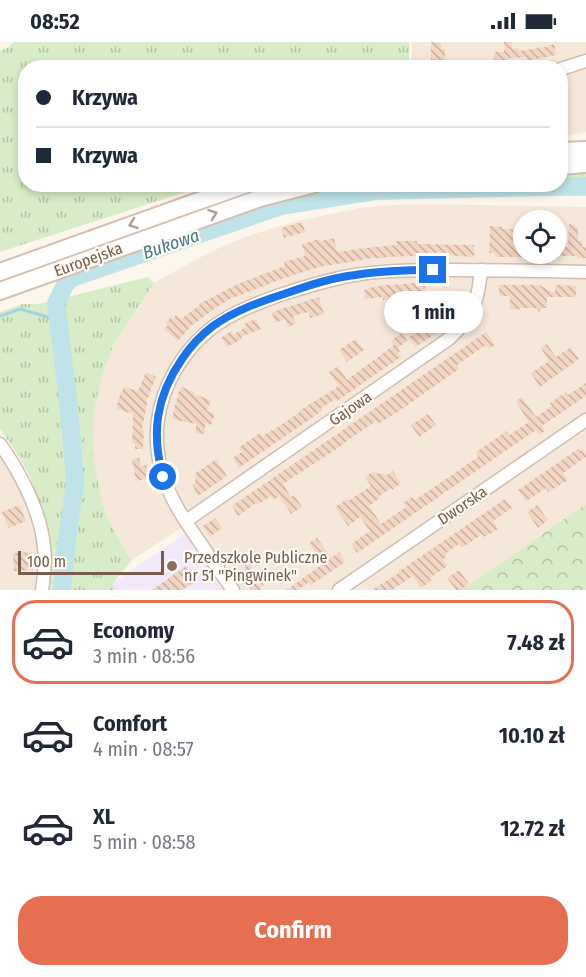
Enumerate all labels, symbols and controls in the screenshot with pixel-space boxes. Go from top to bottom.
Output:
text: 08:52 [30,8,80,35]
text: Krzywa [72,84,138,111]
text: Krzywa [72,142,138,169]
one-way arrow [207,209,218,222]
map controls [513,210,567,264]
button: locate [513,210,567,264]
one-way arrow [128,217,139,230]
water label: Bukowa [140,224,202,264]
street label: Europejska [51,238,125,281]
route end [419,256,446,283]
callout: 1 min [384,291,482,333]
text: 1 min [412,300,455,324]
street label: Gajowa [325,387,375,430]
route start [149,463,176,490]
street label: Dworska [434,482,491,529]
scale bar [18,548,164,576]
place label: Przedszkole Publiczne nr 51 "Pingwinek" [184,548,328,585]
text: 100 m [27,552,66,571]
marker: Przedszkole Publiczne nr 51 "Pingwinek" [165,559,179,573]
icon: car [21,615,75,669]
text: Economy [93,617,174,644]
text: 7.48 zł [507,629,565,656]
text: 3 min · 08:56 [93,644,195,668]
icon: car [21,708,75,762]
text: Comfort [93,710,167,737]
text: 10.10 zł [499,722,565,749]
text: 4 min · 08:57 [93,737,194,761]
icon: car [21,801,75,855]
text: XL [93,803,115,830]
text: 12.72 zł [500,815,565,842]
text: 5 min · 08:58 [93,830,195,854]
button: Confirm [18,896,568,965]

